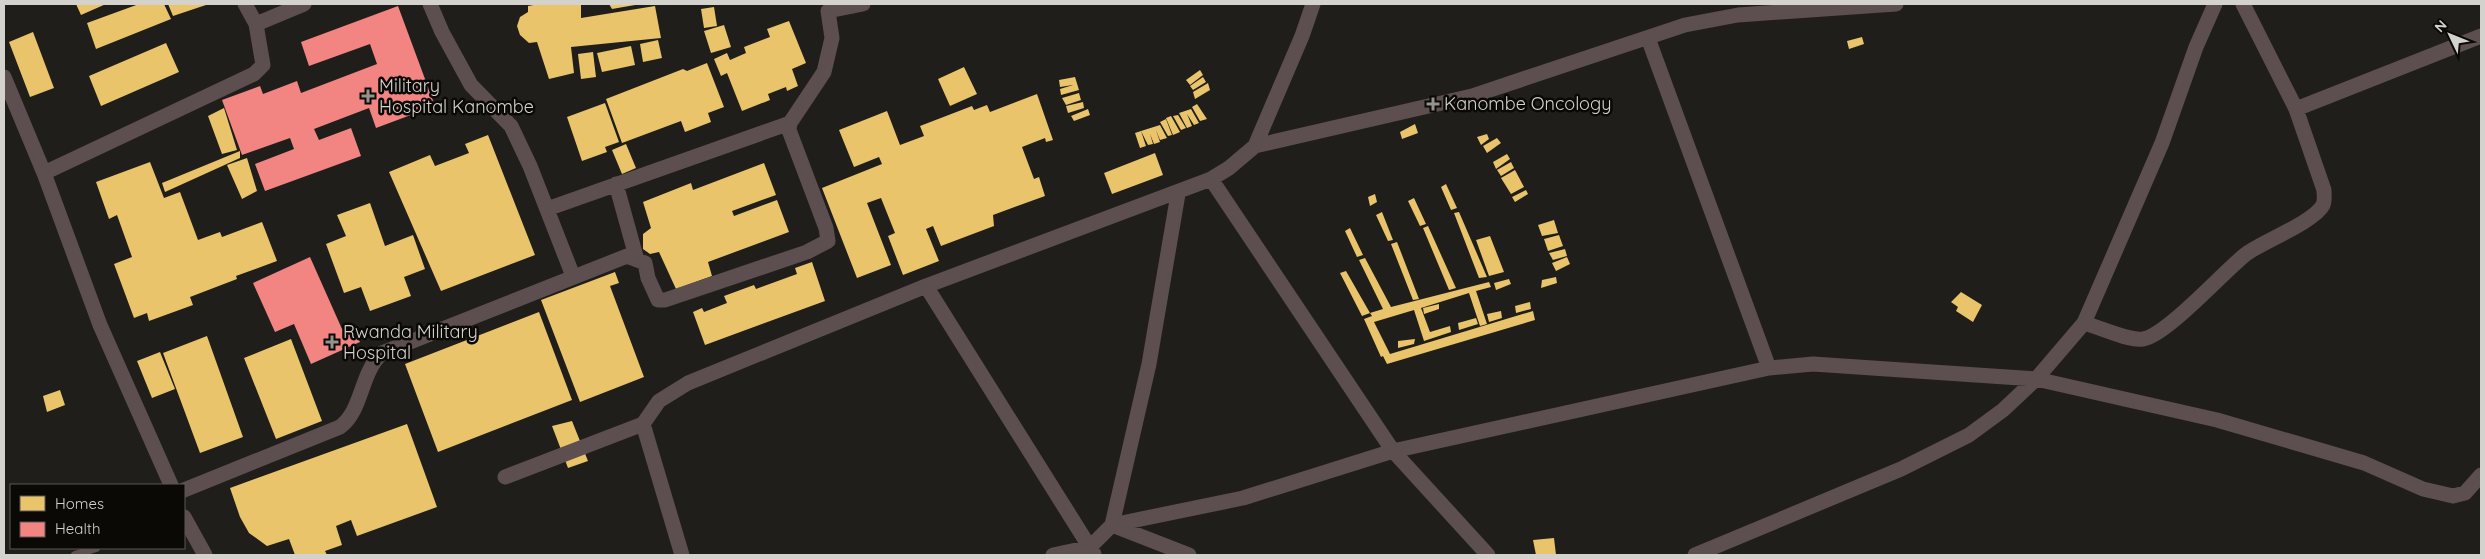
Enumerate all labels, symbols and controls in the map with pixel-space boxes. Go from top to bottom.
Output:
north arrow [2425,10,2475,60]
text: N [2430,16,2451,36]
place label: Military Hospital Kanombe [379,74,534,118]
marker: Military Hospital Kanombe [361,89,375,103]
place label: Kanombe Oncology [1444,92,1611,115]
marker: Kanombe Oncology [1426,97,1440,111]
place label: Rwanda Military Hospital [343,320,478,364]
marker: Rwanda Military Hospital [325,335,339,349]
legend [10,484,185,549]
text: Homes [55,494,104,513]
text: Health [55,519,100,538]

